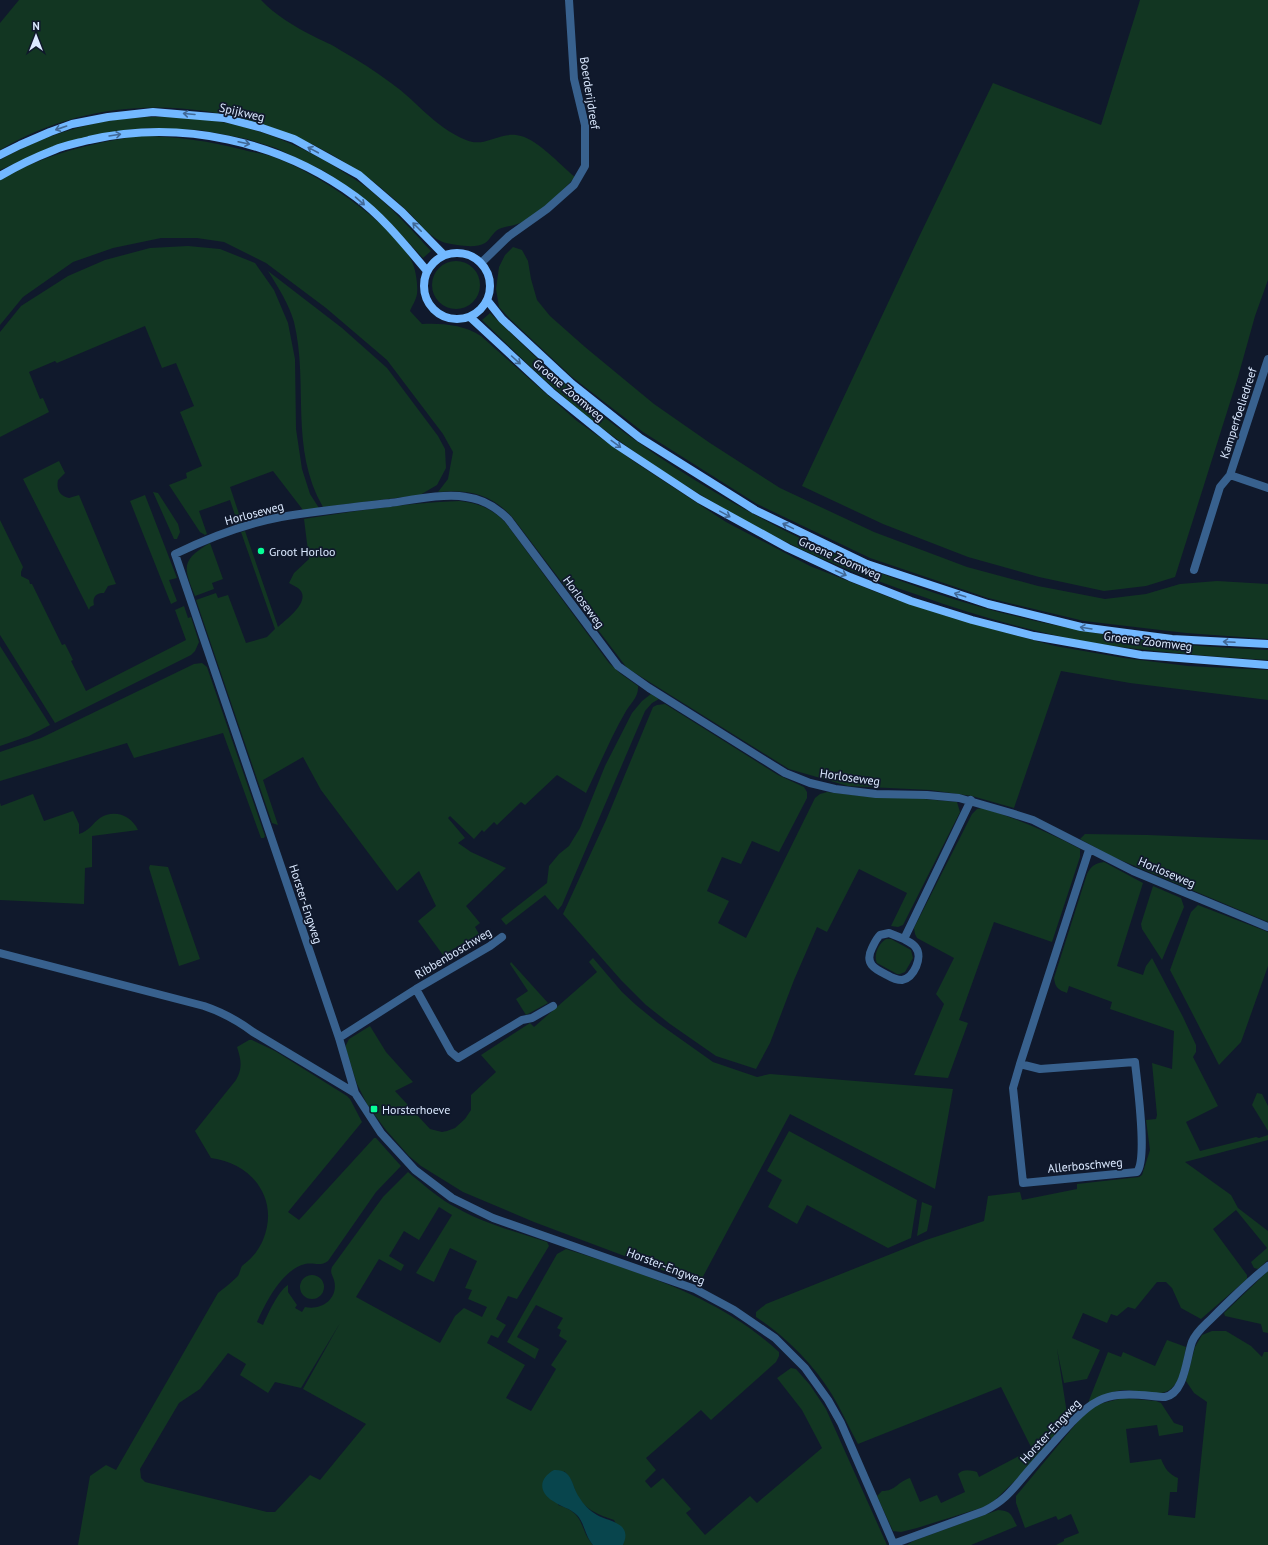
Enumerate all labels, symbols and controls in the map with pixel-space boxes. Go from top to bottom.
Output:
north arrow [16,16,56,56]
text: N [32,19,40,33]
street label: Boerderijdreef [577,56,603,131]
street label: Spijkweg [218,100,266,124]
one-way arrow [183,111,196,118]
one-way arrow [55,125,68,132]
one-way arrow [108,131,121,139]
one-way arrow [237,140,250,148]
one-way arrow [308,145,320,153]
one-way arrow [354,196,365,205]
one-way arrow [412,222,422,232]
one-way arrow [511,356,522,365]
street label: Groene Zoomweg [530,356,608,424]
street label: Kamperfoeliedreef [1216,364,1260,460]
one-way arrow [610,440,621,448]
street label: Horloseweg [223,498,285,528]
one-way arrow [719,511,731,518]
one-way arrow [782,522,794,529]
street label: Groene Zoomweg [796,533,884,583]
place label: Groot Horloo [269,544,336,559]
marker: Groot Horloo [256,546,266,556]
one-way arrow [835,570,847,577]
street label: Horloseweg [560,573,608,631]
one-way arrow [955,590,967,598]
one-way arrow [1080,623,1093,631]
street label: Groene Zoomweg [1103,628,1193,654]
one-way arrow [1223,638,1236,645]
street label: Horloseweg [819,765,881,789]
street label: Horloseweg [1136,853,1198,891]
street label: Horster-Engweg [286,862,326,946]
street label: Ribbenboschweg [412,924,494,982]
place label: Horsterhoeve [382,1102,450,1117]
marker: Horsterhoeve [369,1104,379,1114]
street label: Allerboschweg [1047,1154,1123,1176]
street label: Horster-Engweg [625,1244,707,1288]
street label: Horster-Engweg [1016,1396,1084,1466]

